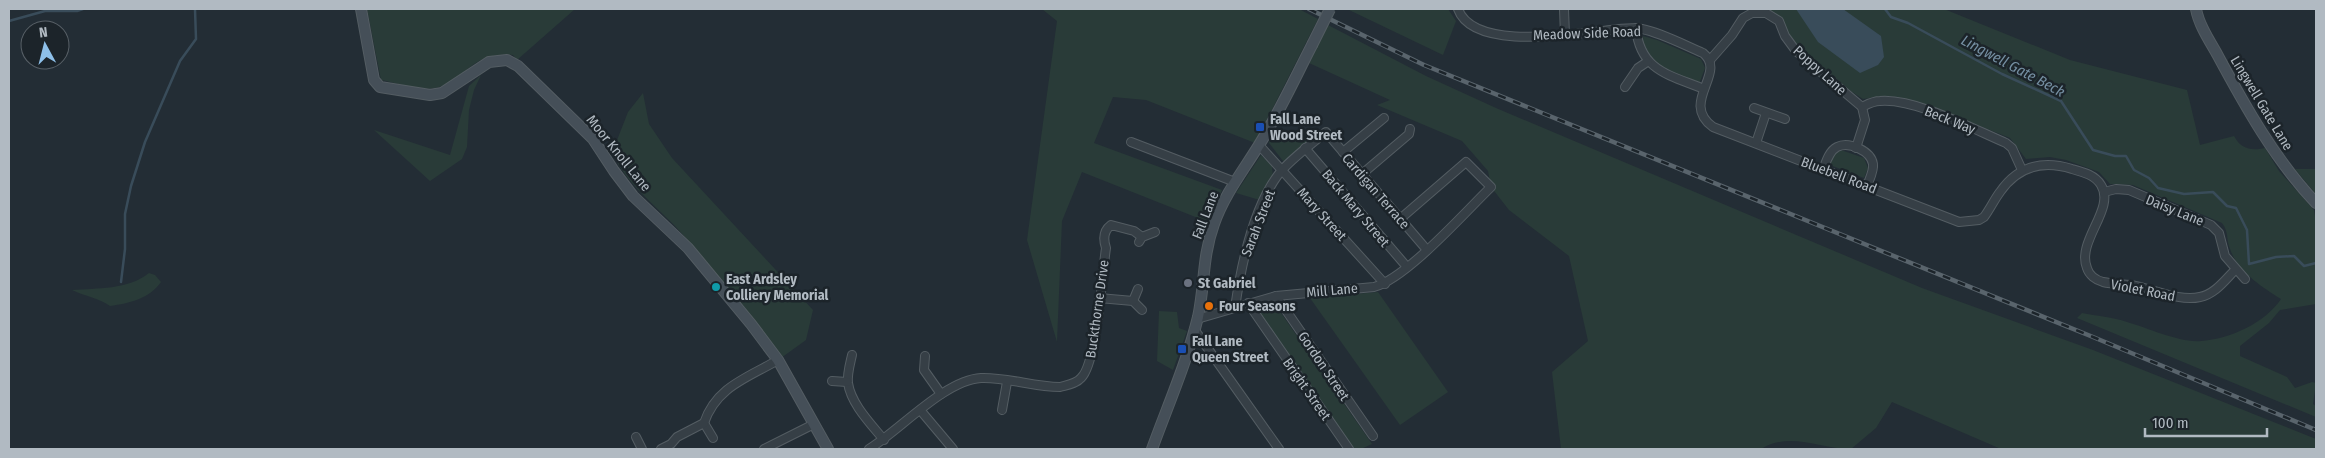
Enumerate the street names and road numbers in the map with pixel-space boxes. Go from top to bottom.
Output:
street label: Meadow Side Road [1533,23,1641,44]
street label: Poppy Lane [1789,42,1850,99]
street label: Lingwell Gate Lane [2227,53,2296,154]
street label: Beck Way [1922,103,1978,139]
street label: Moor Knoll Lane [583,112,655,195]
street label: Cardigan Terrace [1338,150,1413,233]
street label: Bluebell Road [1799,153,1879,198]
street label: Back Mary Street [1319,166,1393,250]
street label: Mary Street [1294,184,1350,244]
street label: Sarah Street [1238,187,1279,259]
street label: Fall Lane [1189,189,1222,242]
street label: Daisy Lane [2143,191,2206,230]
street label: Buckthorne Drive [1082,259,1113,359]
street label: Violet Road [2109,276,2177,305]
street label: Mill Lane [1306,280,1358,301]
street label: Gordon Street [1294,328,1353,404]
street label: Bright Street [1279,355,1335,424]

